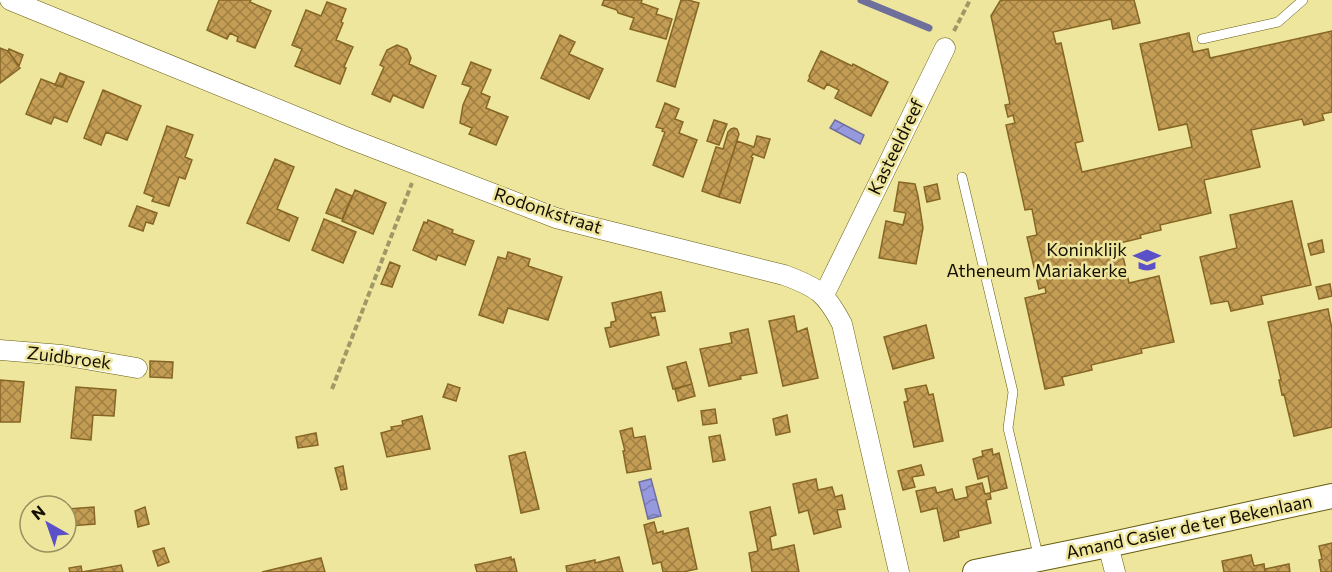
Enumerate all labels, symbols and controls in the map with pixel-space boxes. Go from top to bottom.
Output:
street label: Kasteeldreef [862,94,928,198]
street label: Rodonkstraat [492,182,605,238]
place label: Koninklijk Atheneum Mariakerke [947,238,1127,281]
school or university icon: Koninklijk Atheneum Mariakerke [1132,245,1162,275]
street label: Zuidbroek [26,341,113,373]
street label: Amand Casier de ter Bekenlaan [1064,489,1314,563]
north arrow [18,494,78,554]
text: N [27,501,49,523]

